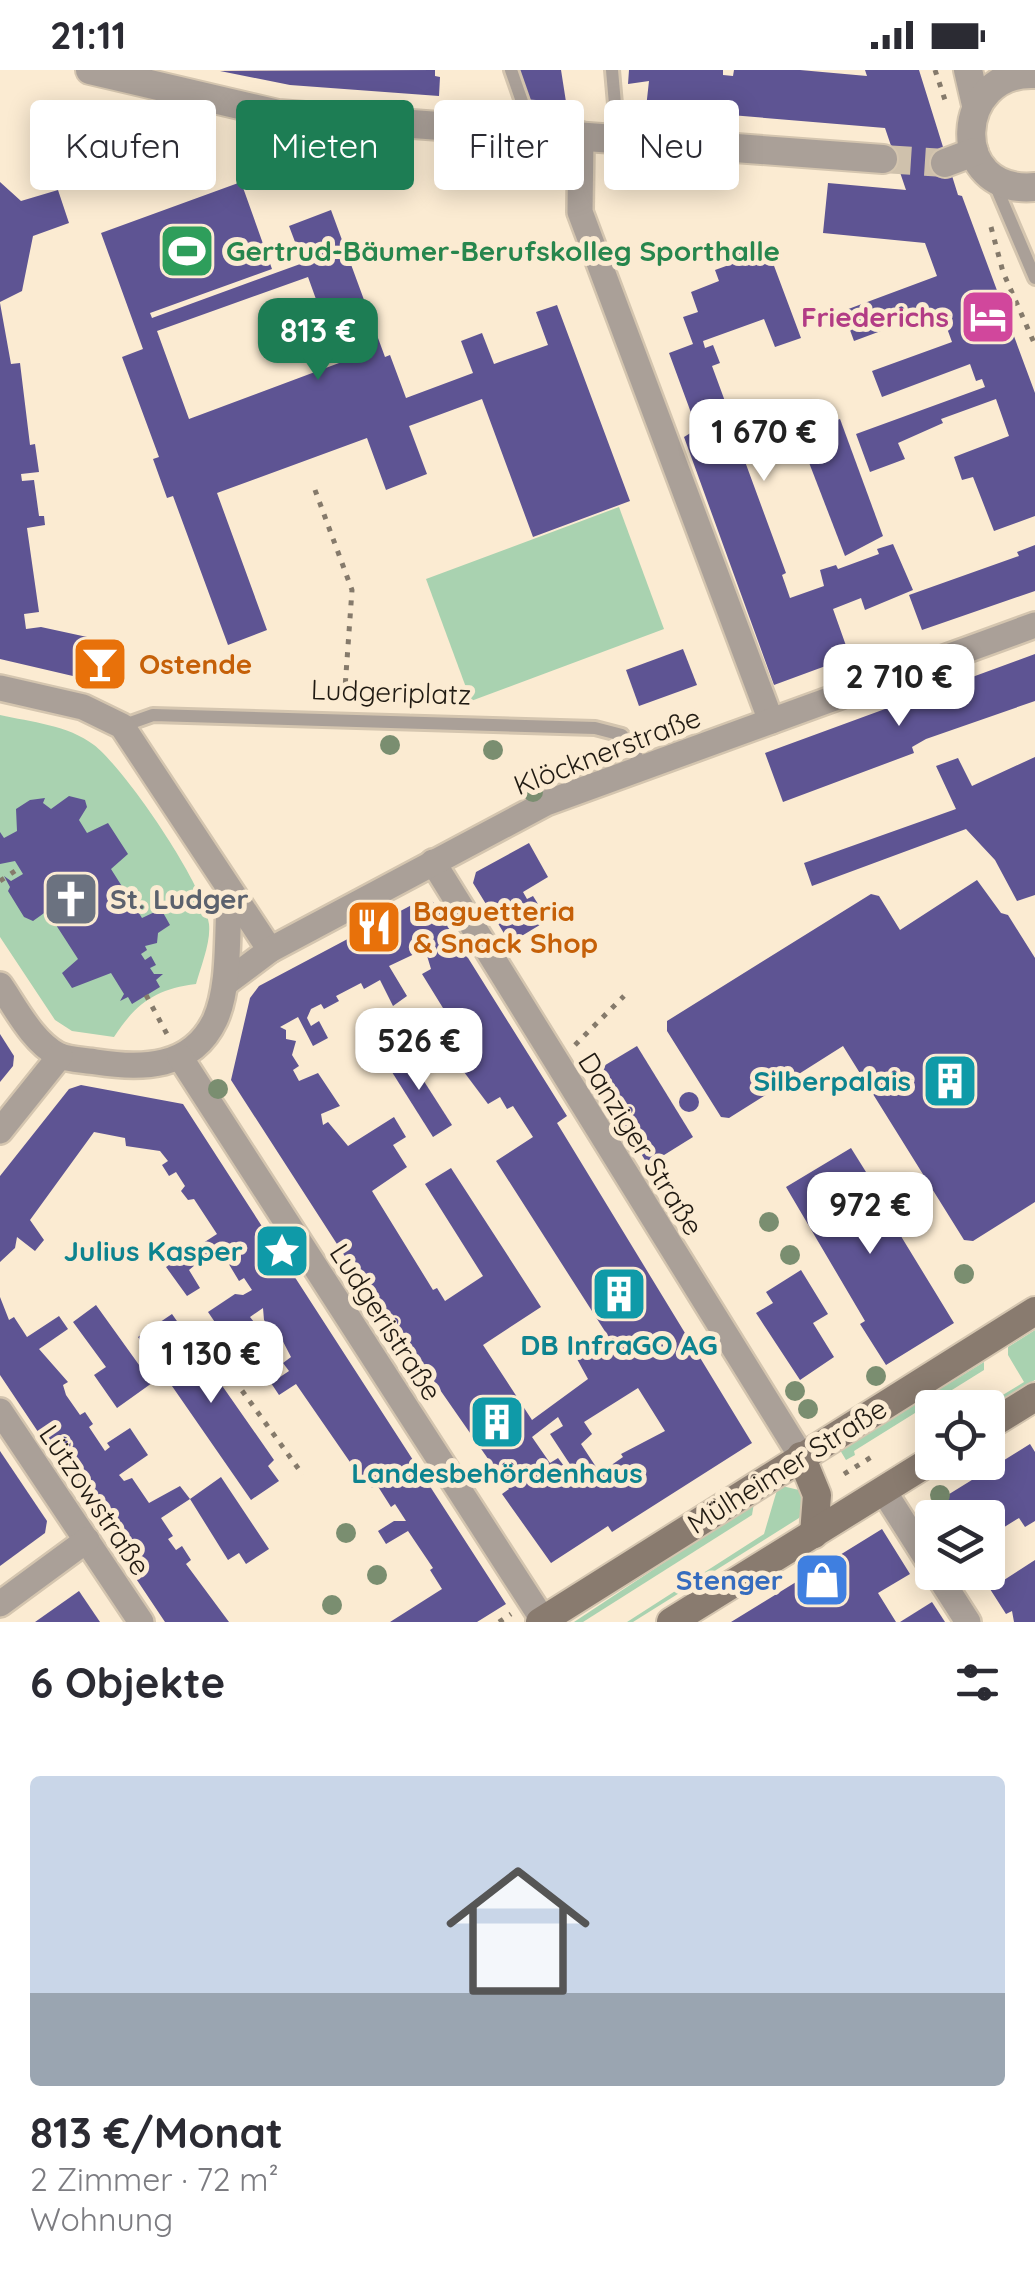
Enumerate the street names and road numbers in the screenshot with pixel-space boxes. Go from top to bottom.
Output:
street label: Ludgeriplatz [310,671,472,712]
street label: Klöcknerstraße [508,699,705,802]
street label: Danziger Straße [571,1046,712,1242]
street label: Ludgeristraße [323,1237,450,1407]
street label: Mülheimer Straße [681,1390,893,1541]
street label: Lützowstraße [32,1418,159,1582]

